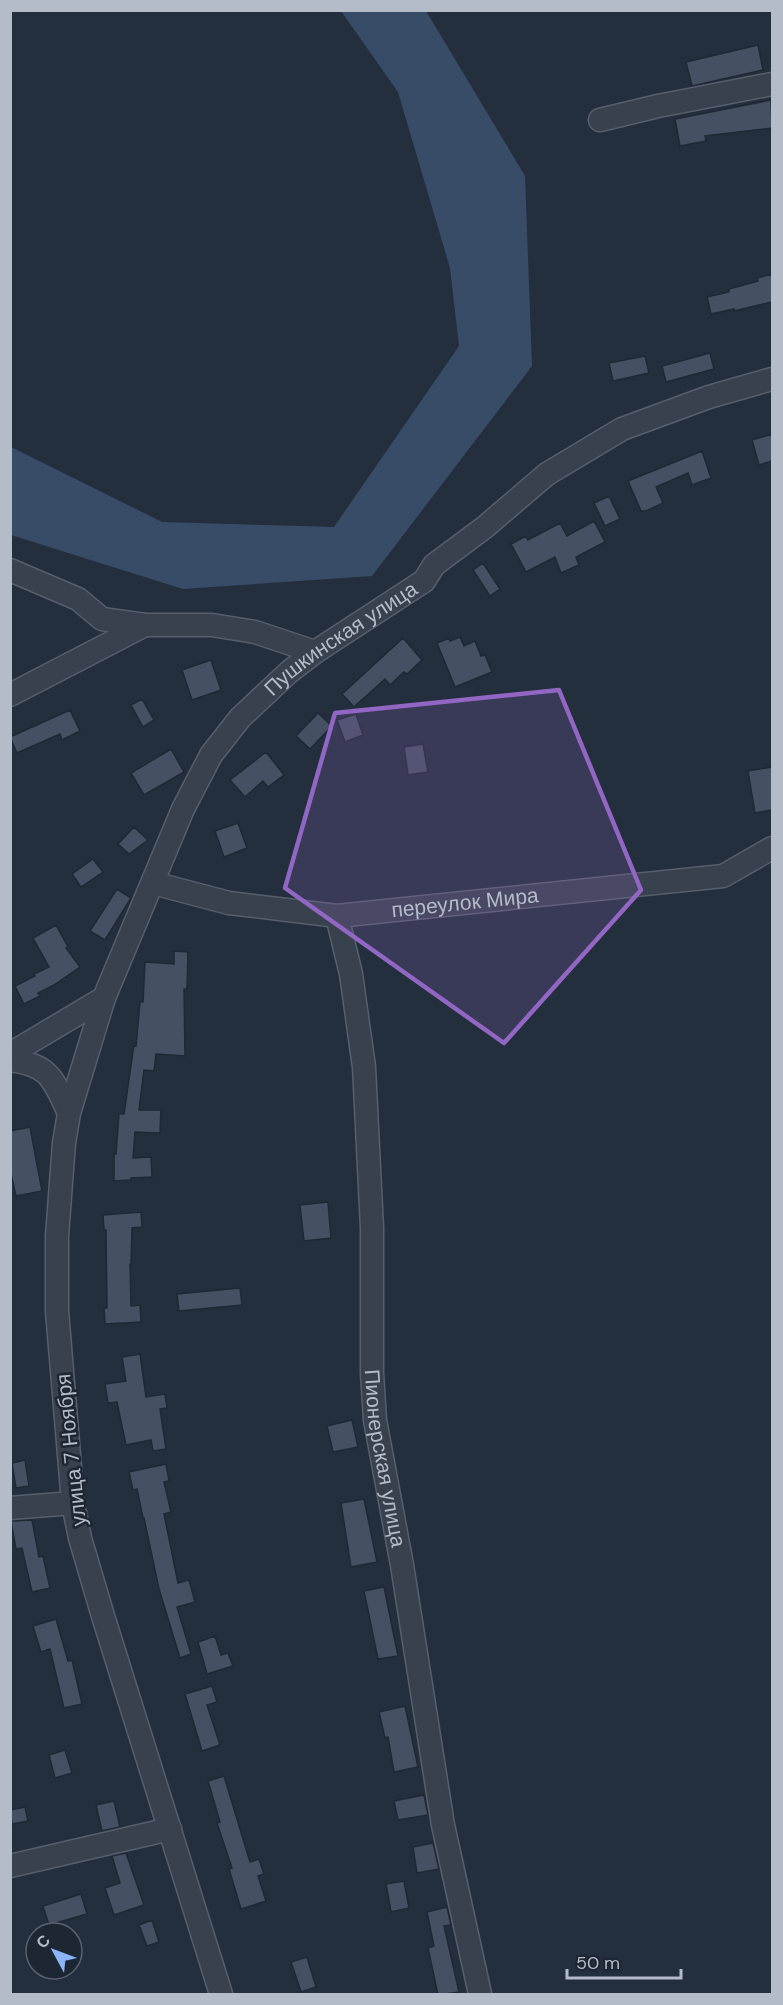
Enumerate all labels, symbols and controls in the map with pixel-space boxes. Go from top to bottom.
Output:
street label: Пушкинская улица [258,575,423,702]
street label: переулок Мира [390,881,540,924]
street label: Пионерская улица [358,1368,412,1550]
street label: улица 7 Ноября [49,1372,93,1528]
north arrow [24,1921,84,1981]
text: С [31,1930,55,1953]
scale bar [567,1942,681,1980]
text: 50 m [576,1951,620,1975]

